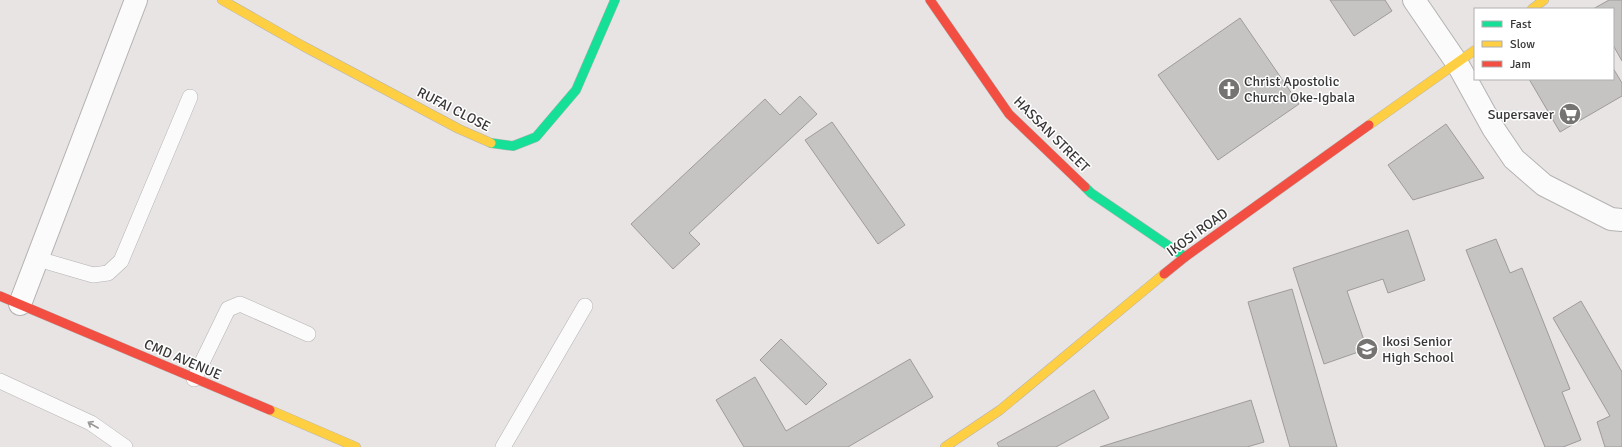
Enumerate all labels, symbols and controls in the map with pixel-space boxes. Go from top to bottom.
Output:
legend [1474,8,1614,80]
text: Fast [1510,17,1531,32]
text: Slow [1510,37,1535,52]
text: Jam [1510,57,1531,72]
place label: Christ Apostolic Church Oke-Igbala [1244,73,1355,106]
church icon: Christ Apostolic Church Oke-Igbala [1216,76,1242,102]
street label: RUFAI CLOSE [414,84,493,135]
street label: HASSAN STREET [1010,93,1093,176]
supermarket icon: Supersaver [1557,101,1583,127]
place label: Supersaver [1488,106,1555,123]
street label: IKOSI ROAD [1163,205,1231,260]
place label: Ikosi Senior High School [1382,333,1454,366]
street label: CMD AVENUE [141,336,224,383]
school or university icon: Ikosi Senior High School [1354,336,1380,362]
one-way arrow [88,421,99,429]

